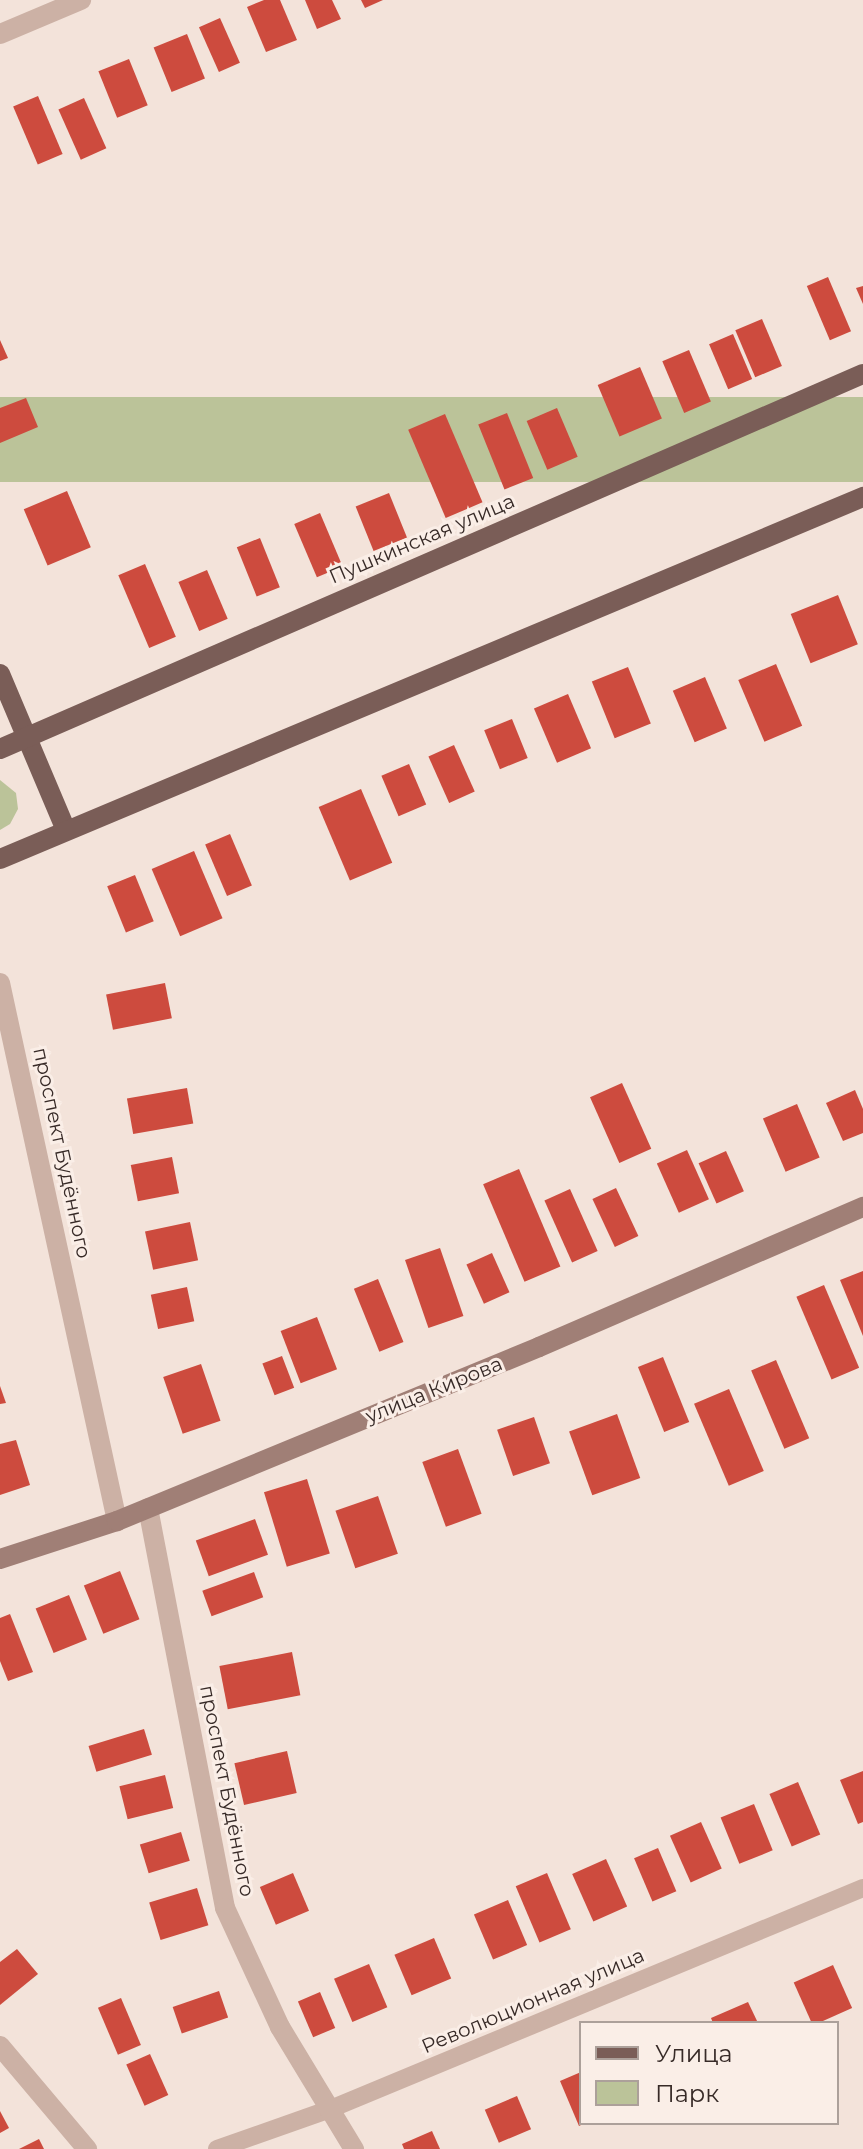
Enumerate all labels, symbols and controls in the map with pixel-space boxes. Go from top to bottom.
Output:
street label: Пушкинская улица [326,489,518,589]
street label: проспект Будённого [28,1045,96,1261]
street label: улица Кирова [362,1352,506,1428]
street label: проспект Будённого [195,1683,259,1899]
street label: Революционная улица [418,1943,648,2059]
legend [579,2021,839,2125]
text: Улица [655,2039,733,2068]
text: Парк [655,2079,719,2108]

